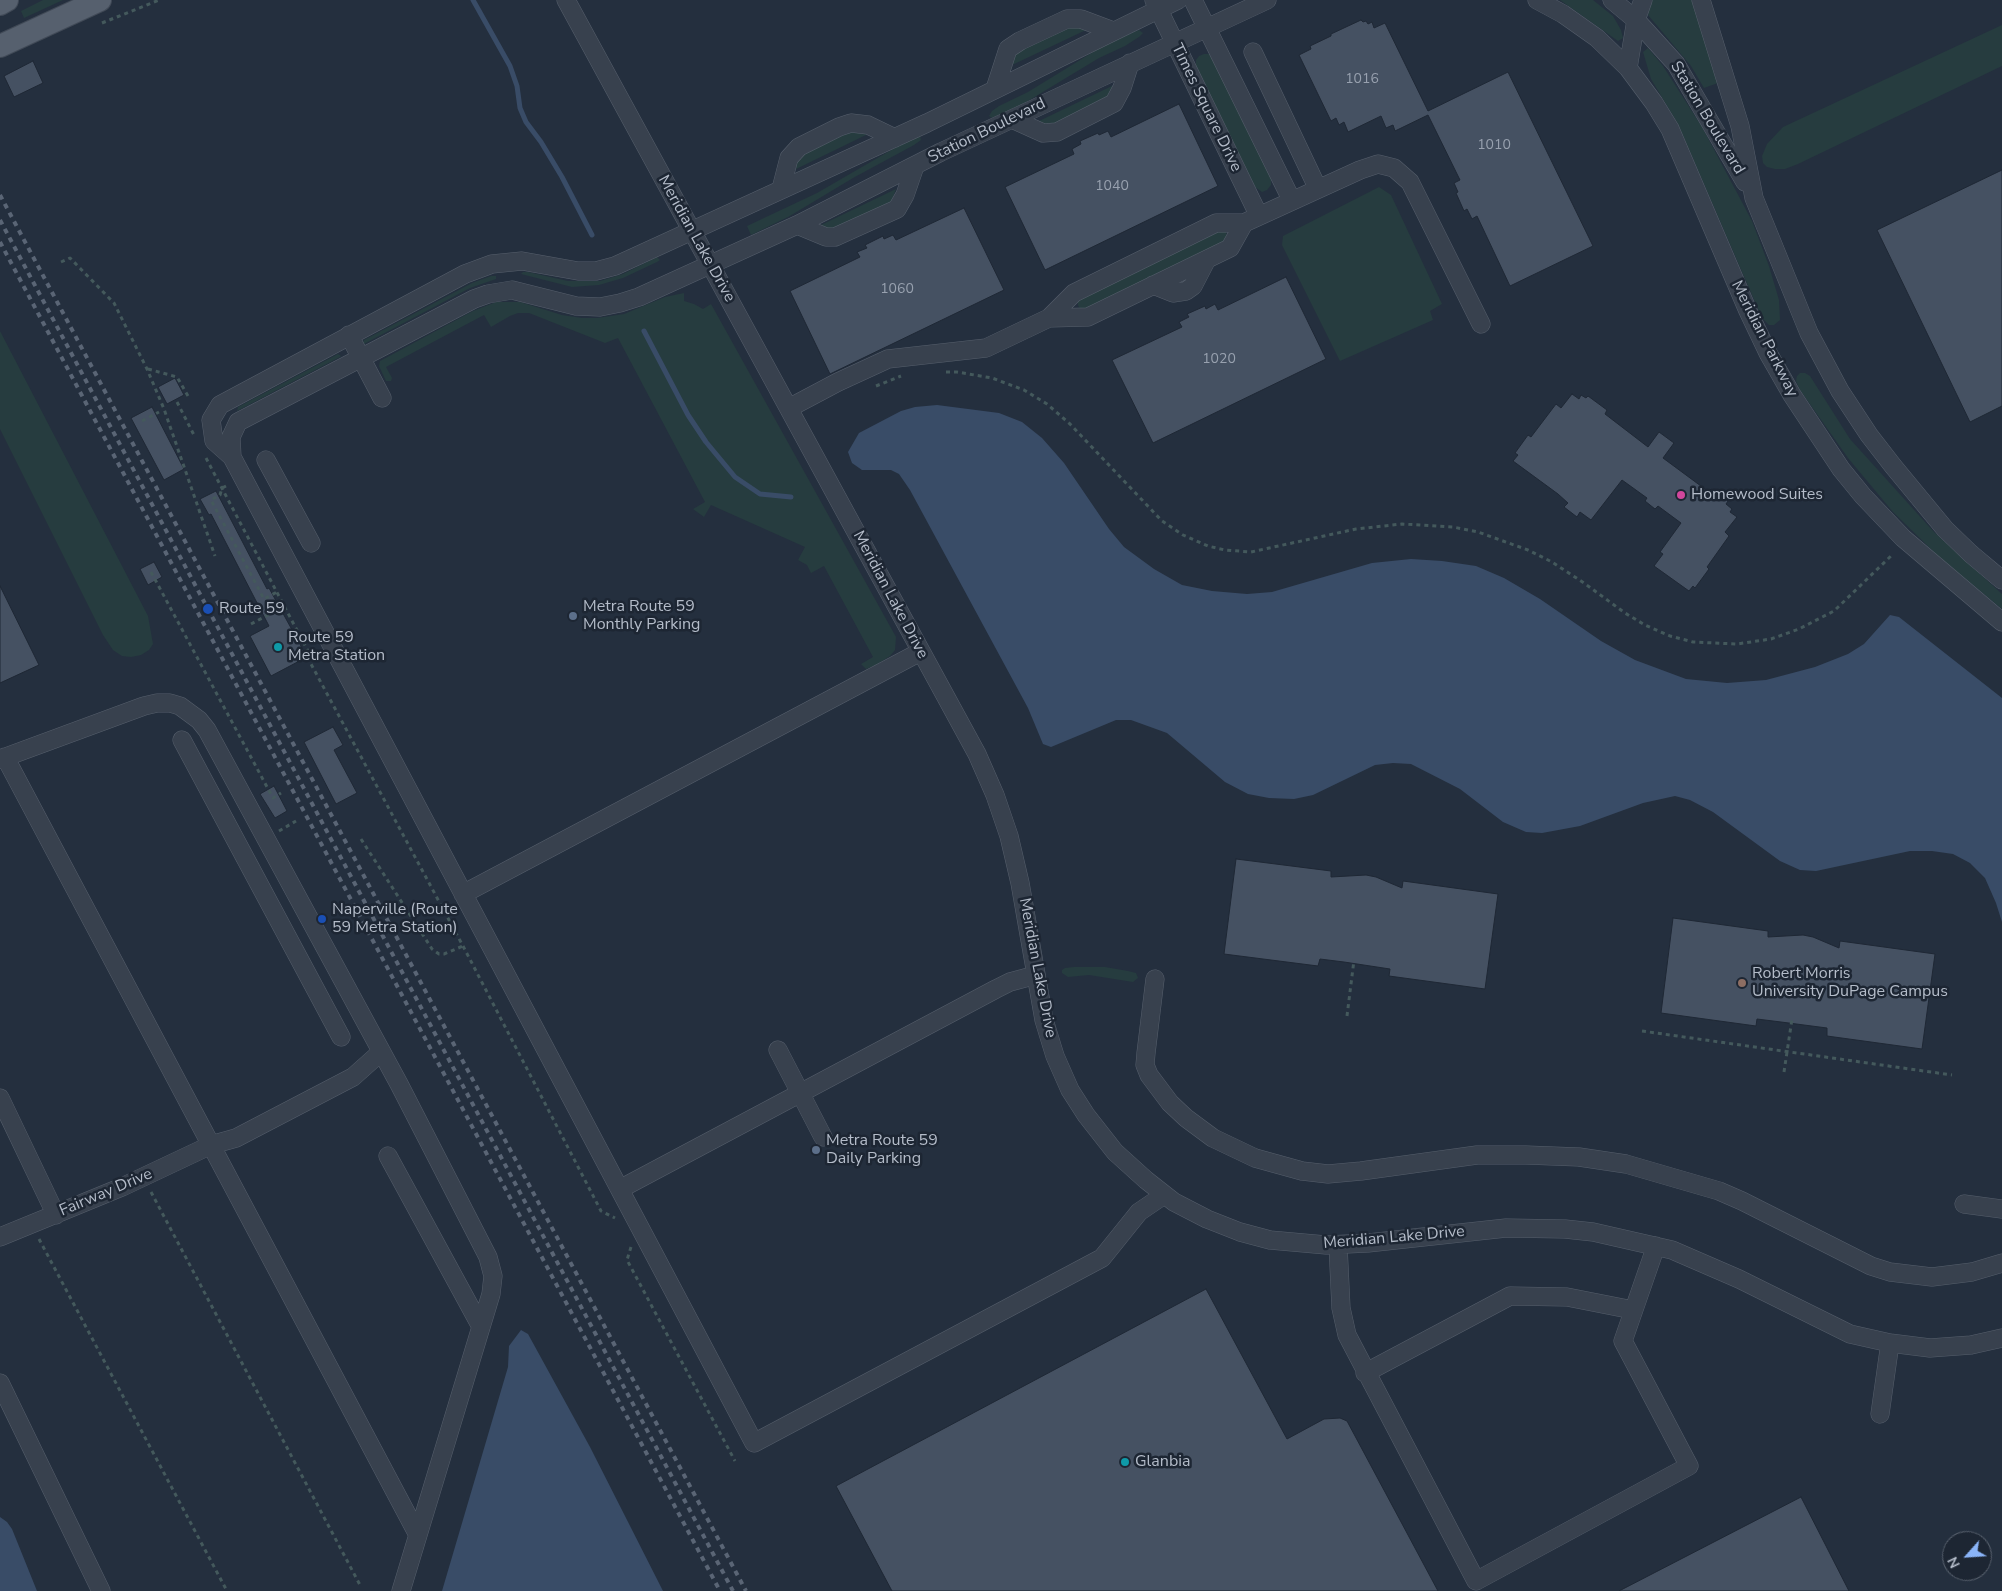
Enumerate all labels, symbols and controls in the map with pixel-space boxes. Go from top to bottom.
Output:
street label: Times Square Drive [1167,41,1245,175]
street label: Station Boulevard [1666,58,1748,178]
house number: 1016 [1345,72,1379,88]
street label: Station Boulevard [925,94,1049,168]
house number: 1010 [1477,138,1511,154]
street label: Meridian Lake Drive [653,172,739,306]
house number: 1040 [1095,179,1129,195]
street label: Meridian Parkway [1726,278,1802,400]
house number: 1060 [880,282,914,298]
house number: 1020 [1202,352,1236,368]
place label: Homewood Suites [1691,485,1823,505]
marker: Homewood Suites [1675,489,1687,501]
street label: Meridian Lake Drive [848,528,932,662]
place label: Metra Route 59 Monthly Parking [583,597,700,635]
place label: Route 59 [219,599,285,619]
marker: Route 59 [201,602,215,616]
marker: Metra Route 59 Monthly Parking [567,610,579,622]
place label: Route 59 Metra Station [288,628,385,666]
marker: Route 59 Metra Station [272,641,284,653]
street label: Meridian Lake Drive [1014,897,1060,1039]
place label: Naperville (Route 59 Metra Station) [332,900,458,938]
marker: Naperville (Route 59 Metra Station) [316,913,328,925]
place label: Robert Morris University DuPage Campus [1752,964,1948,1002]
marker: Robert Morris University DuPage Campus [1736,977,1748,989]
place label: Metra Route 59 Daily Parking [826,1131,938,1169]
marker: Metra Route 59 Daily Parking [810,1144,822,1156]
street label: Fairway Drive [57,1165,155,1221]
street label: Meridian Lake Drive [1322,1222,1466,1254]
place label: Glanbia [1135,1452,1190,1472]
marker: Glanbia [1119,1456,1131,1468]
north arrow [1942,1531,1992,1581]
text: N [1943,1553,1965,1571]

